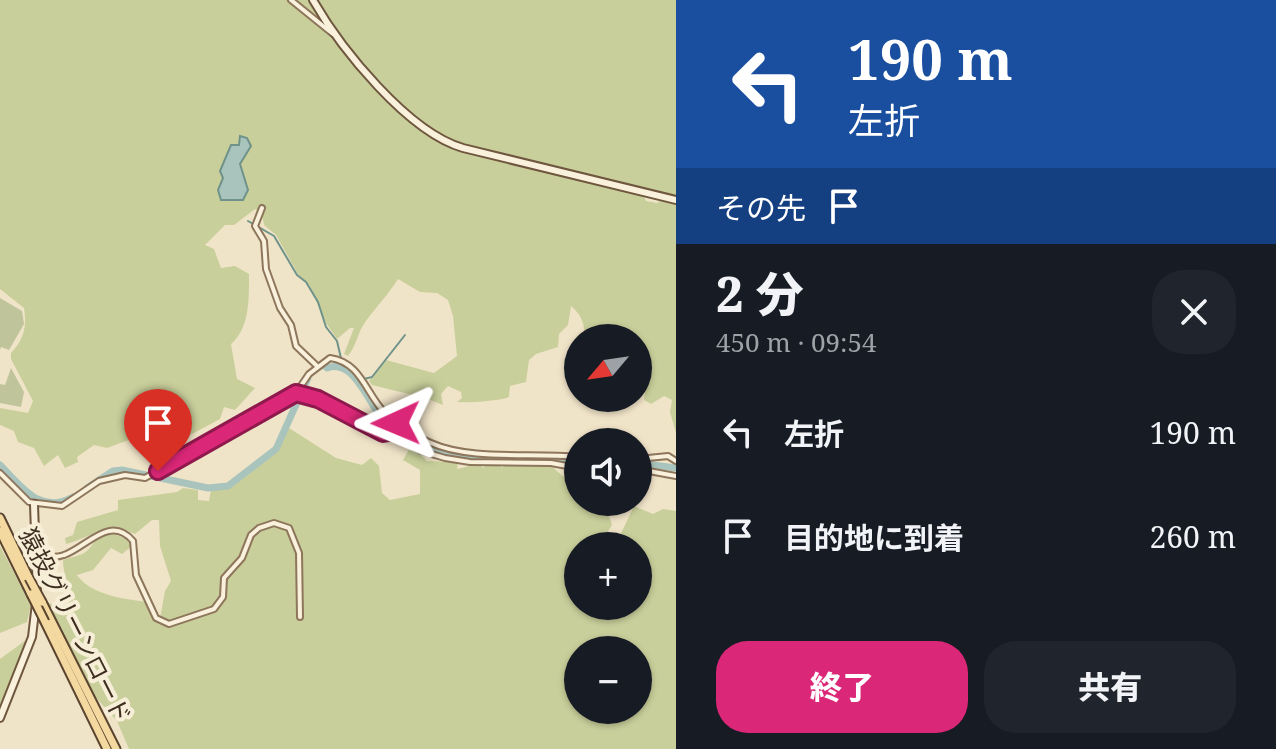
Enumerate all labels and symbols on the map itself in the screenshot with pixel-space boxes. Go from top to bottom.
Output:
north arrow [564,324,652,412]
position arrow [354,381,438,465]
pin [124,389,192,471]
street label: 猿投グリーンロード [13,522,139,728]

